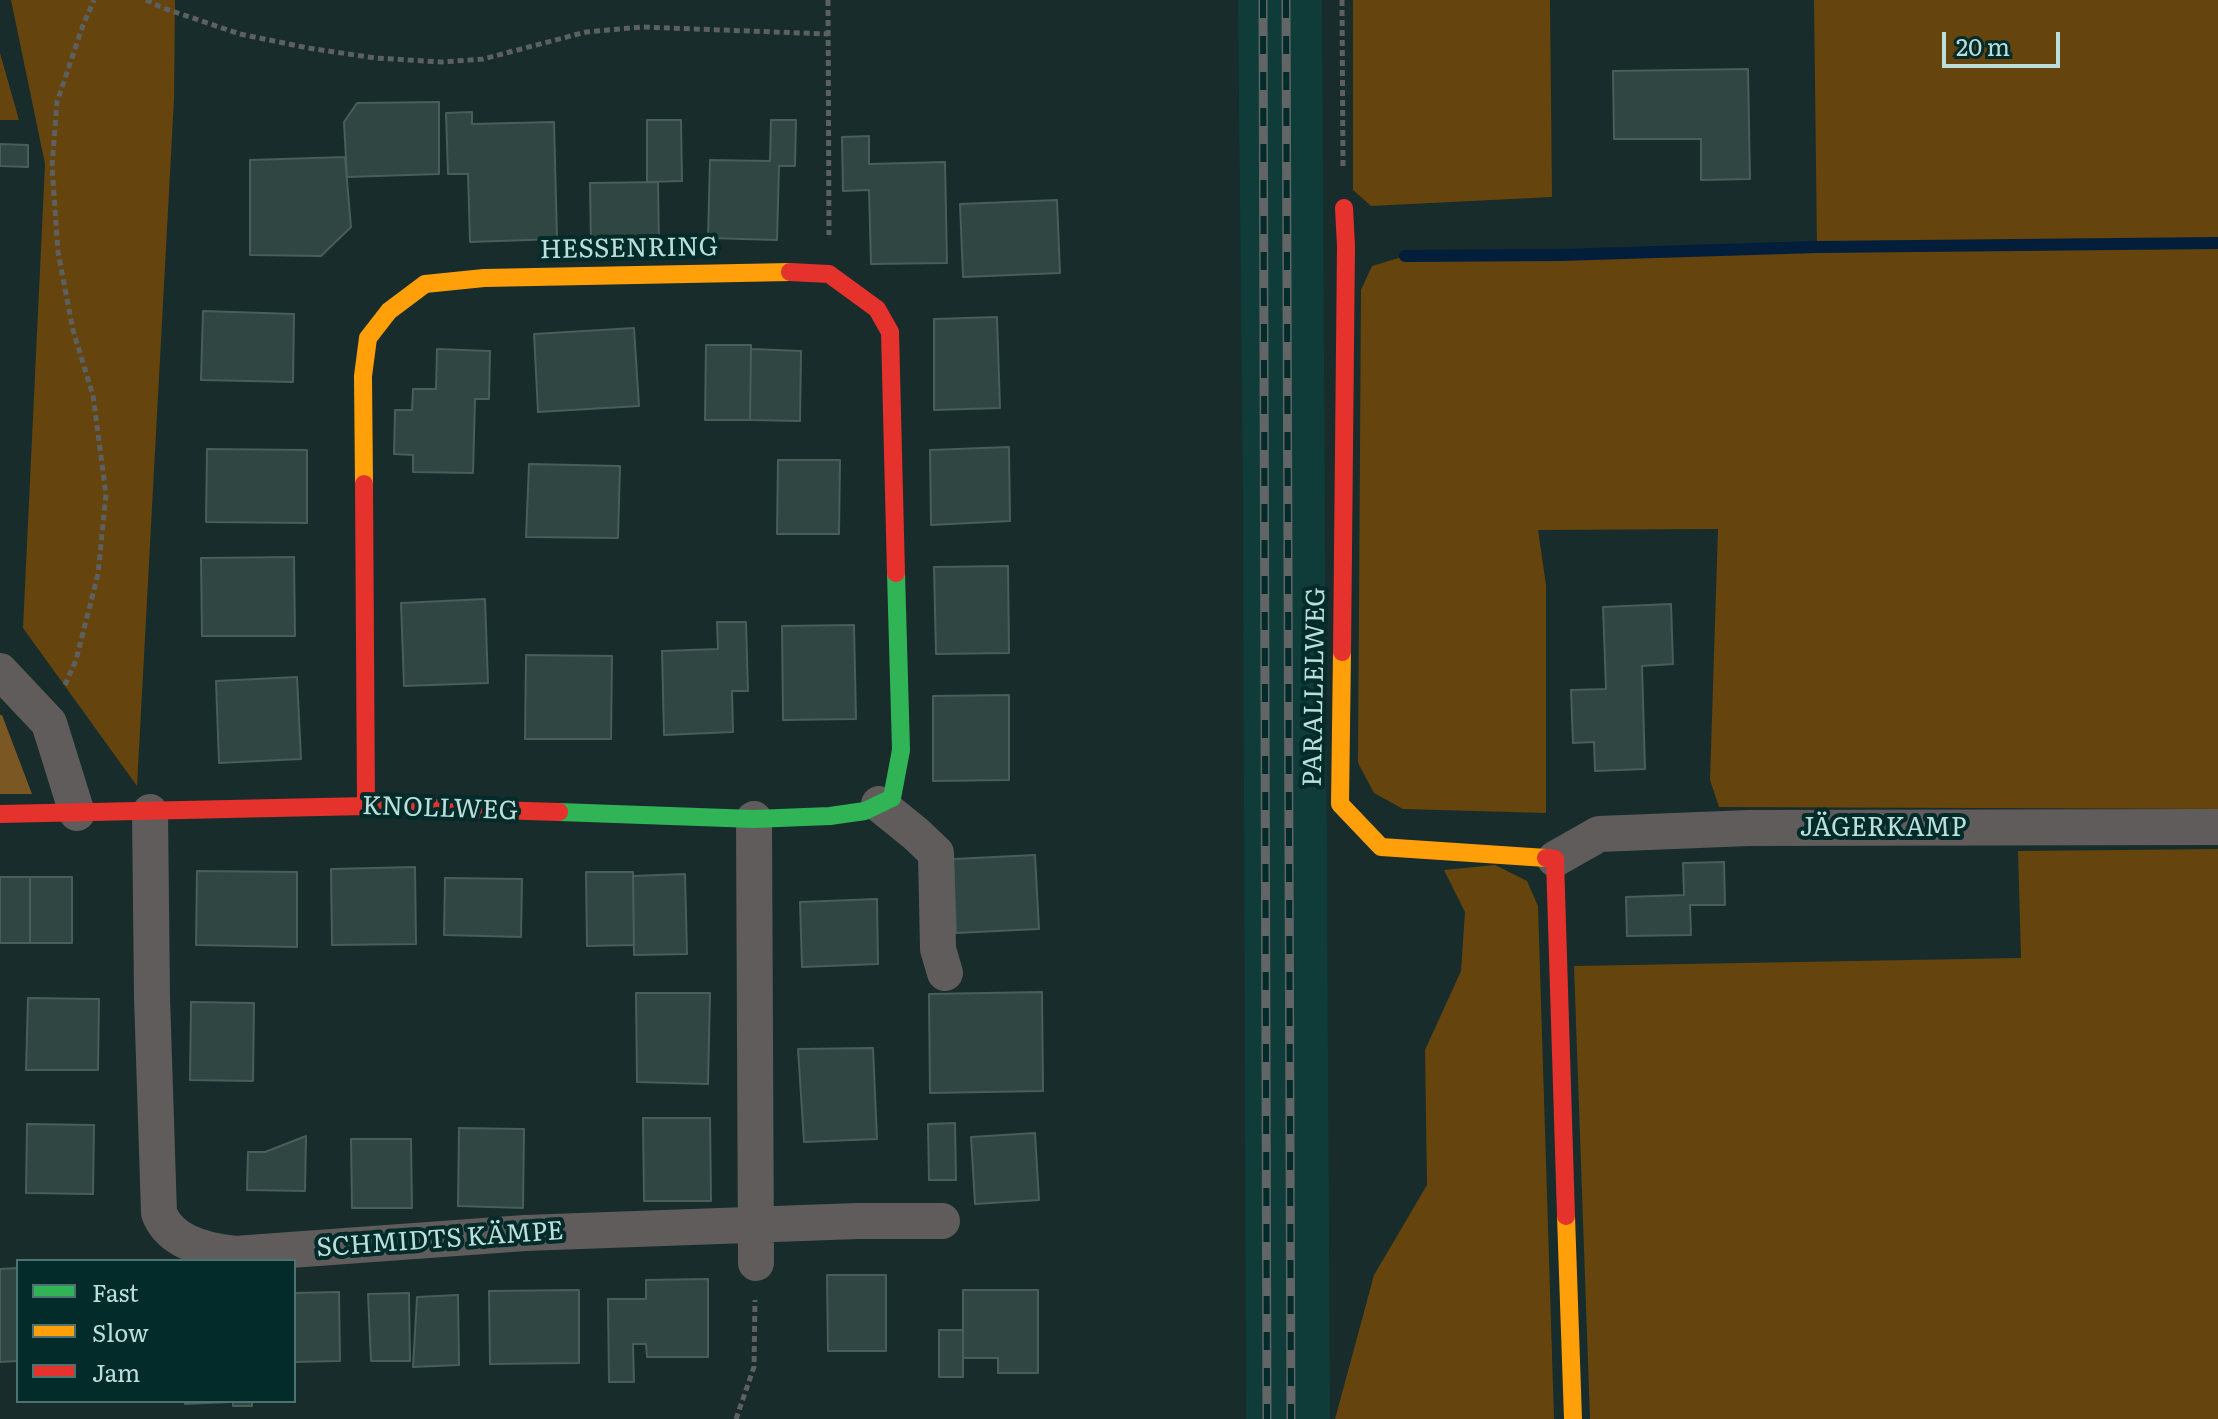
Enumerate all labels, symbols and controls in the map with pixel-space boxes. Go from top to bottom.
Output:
scale bar [1946,16,2064,66]
text: 20 m [1956,28,2010,63]
street label: HESSENRING [540,232,718,266]
street label: PARALLELWEG [1298,587,1332,787]
street label: KNOLLWEG [361,791,519,827]
street label: JÄGERKAMP [1800,812,1966,844]
street label: SCHMIDTS KÄMPE [315,1216,565,1264]
legend [16,1259,296,1403]
text: Fast [92,1274,139,1309]
text: Slow [92,1314,149,1349]
text: Jam [92,1354,140,1389]

